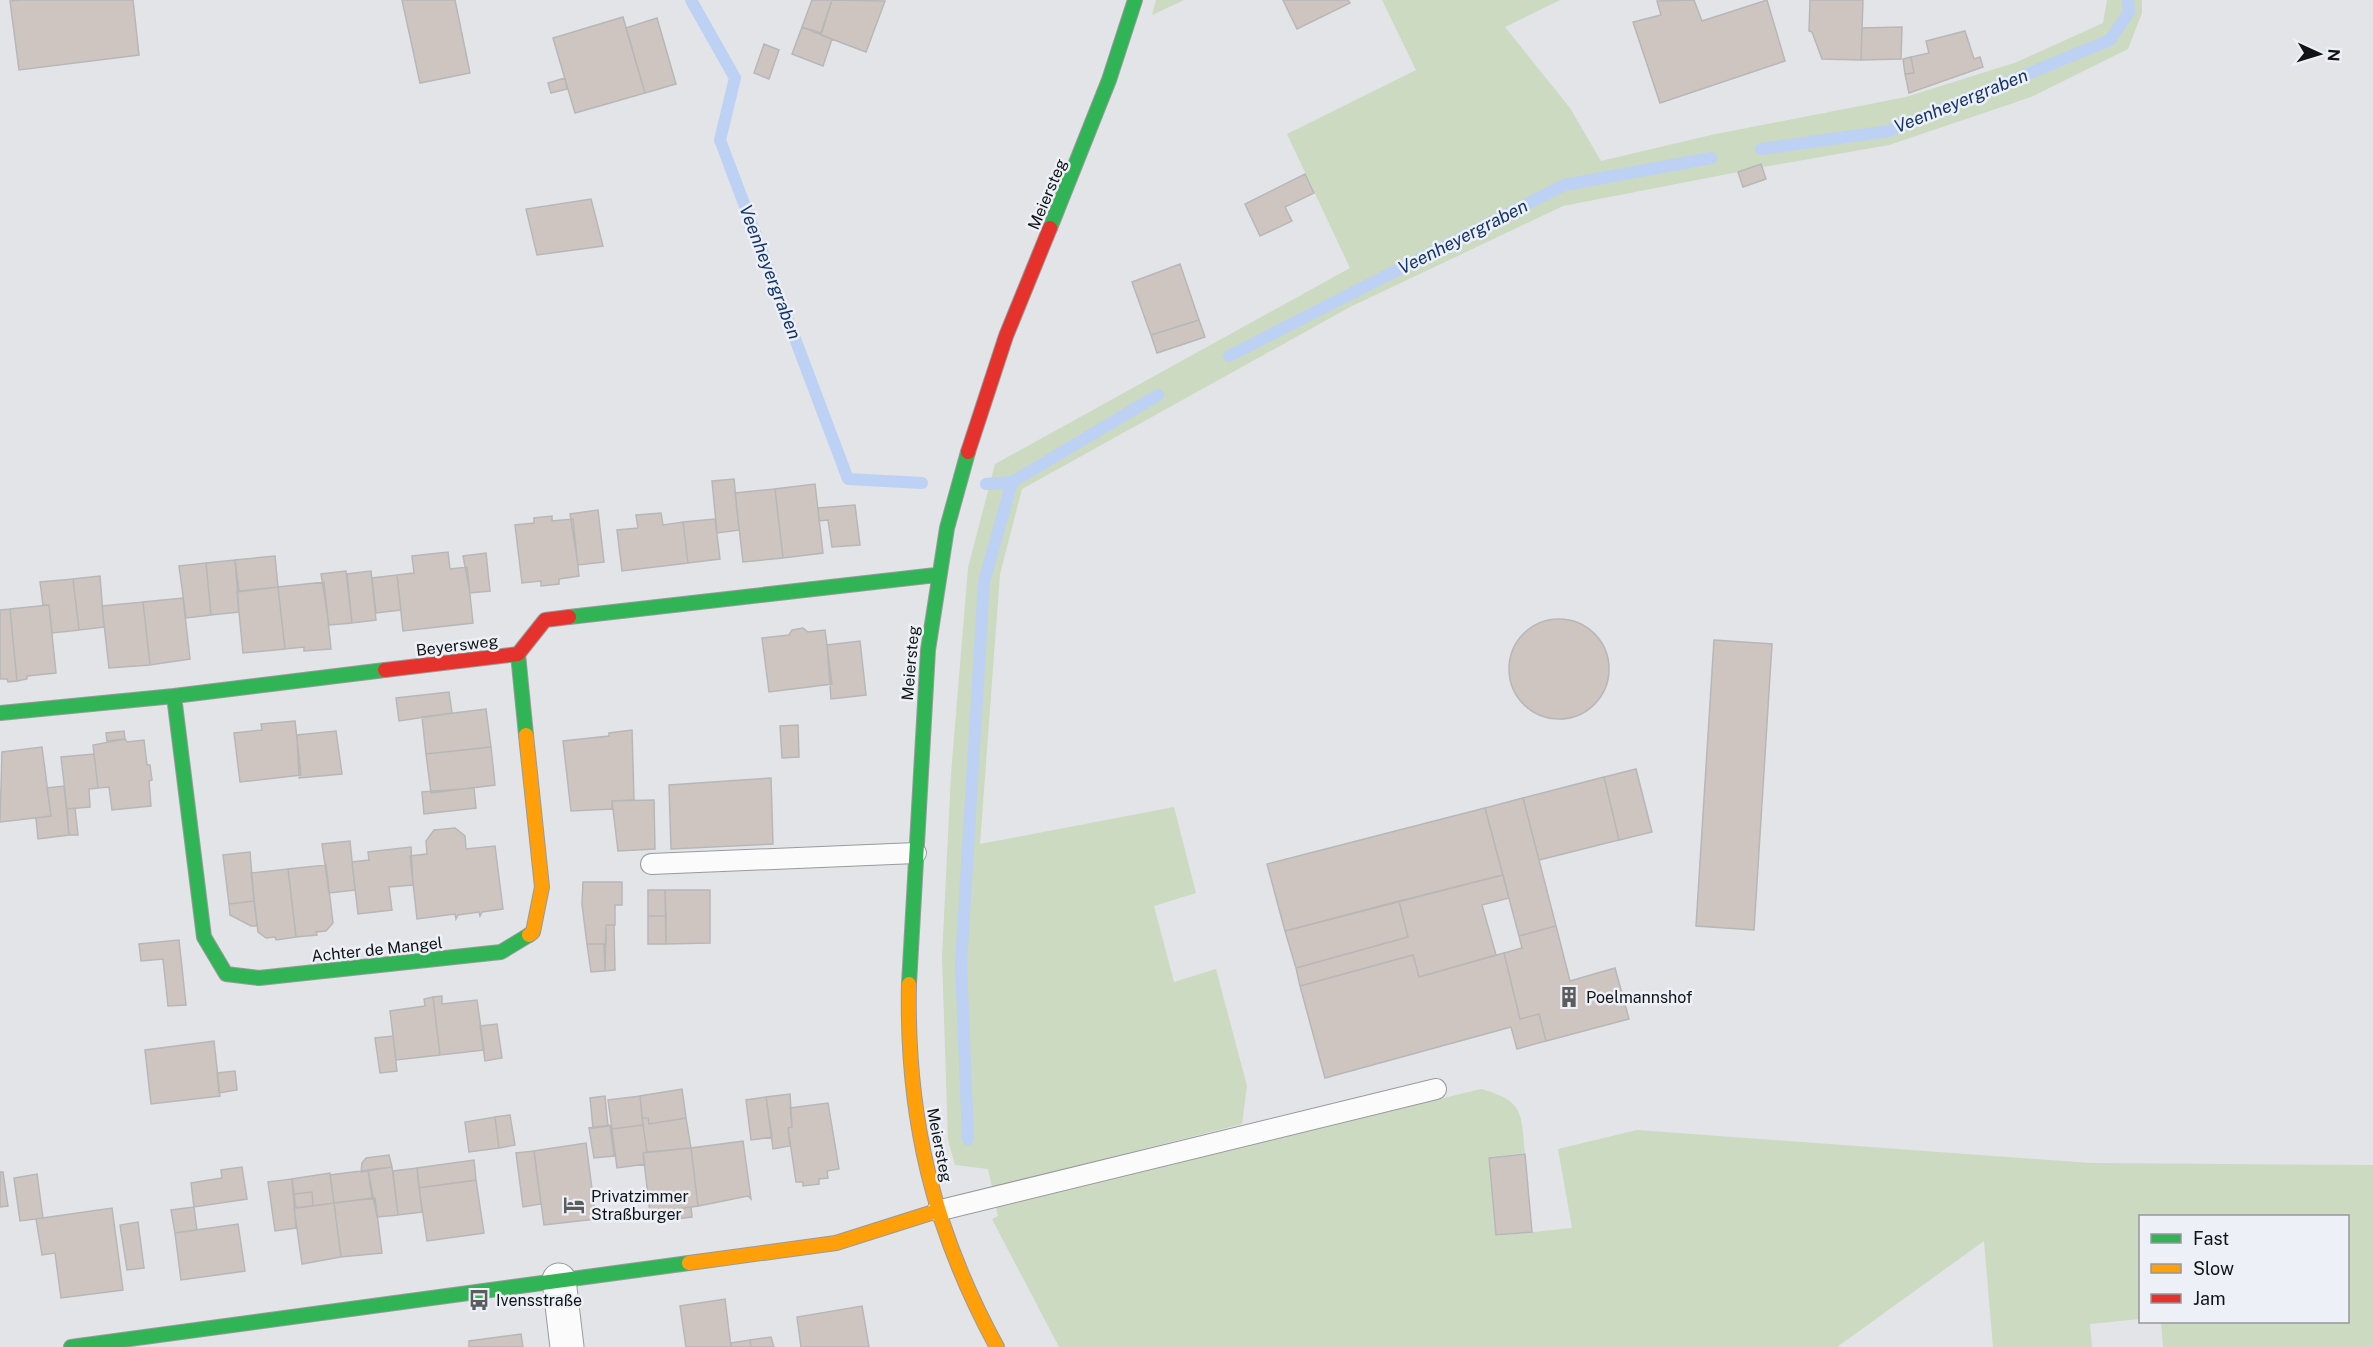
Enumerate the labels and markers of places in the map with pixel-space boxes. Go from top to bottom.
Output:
building icon: Poelmannshof [1557,985,1581,1009]
place label: Poelmannshof [1586,988,1692,1007]
place label: Privatzimmer Straßburger [591,1187,689,1224]
hotel icon: Privatzimmer Straßburger [562,1193,586,1217]
bus stop icon: Ivensstraße [467,1288,491,1312]
place label: Ivensstraße [496,1291,582,1310]

